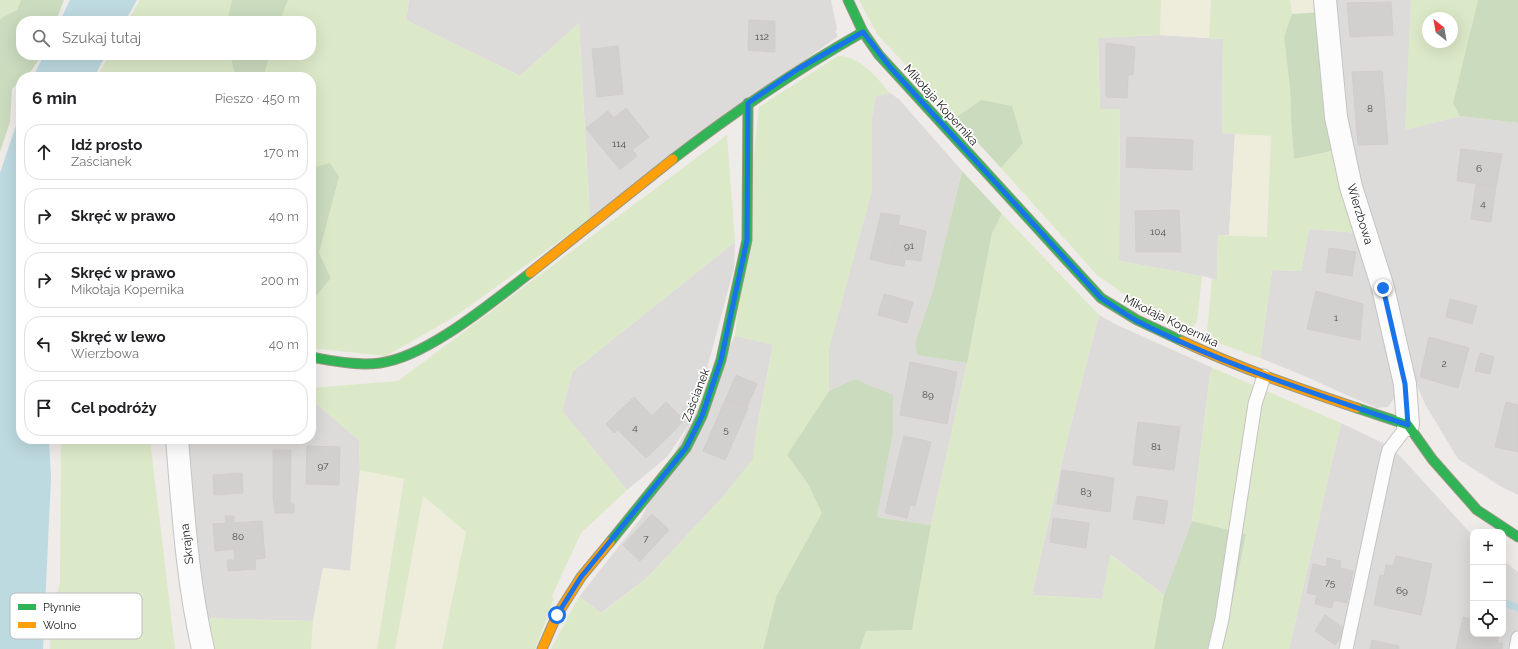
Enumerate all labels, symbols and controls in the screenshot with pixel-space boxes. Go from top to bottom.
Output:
north arrow [1422,12,1458,48]
search box [16,16,316,60]
icon: search [30,27,52,49]
text: Szukaj tutaj [62,29,141,47]
house number: 112 [755,31,769,42]
street label: Mikołaja Kopernika [901,62,981,148]
text: 6 min [32,88,77,108]
text: Pieszo · 450 m [215,91,300,106]
house number: 8 [1367,103,1373,114]
text: Idź prosto [71,136,142,154]
house number: 114 [612,138,627,149]
icon: ahead [33,141,55,163]
text: 170 m [263,145,299,160]
text: Zaścianek [71,154,132,169]
house number: 6 [1476,163,1482,174]
street label: Wierzbowa [1344,182,1376,246]
house number: 4 [1480,198,1486,209]
icon: right [33,205,55,227]
text: Skręć w prawo [71,207,176,225]
text: 40 m [269,209,299,224]
house number: 104 [1150,226,1166,237]
house number: 91 [904,240,915,251]
text: Skręć w prawo [71,264,176,282]
icon: right [33,269,55,291]
text: 200 m [261,273,299,288]
route end [1374,279,1392,297]
text: Mikołaja Kopernika [71,282,184,297]
street label: Mikołaja Kopernika [1121,292,1221,350]
house number: 1 [1334,312,1339,323]
text: Skręć w lewo [71,328,166,346]
icon: left [33,333,55,355]
text: 40 m [269,337,299,352]
text: Wierzbowa [71,346,139,361]
house number: 2 [1441,358,1447,369]
street label: Zaścianek [679,366,713,424]
house number: 89 [922,389,934,400]
icon: arrive [33,397,55,419]
text: Cel podróży [71,399,157,417]
house number: 4 [632,422,638,433]
house number: 5 [723,424,729,435]
house number: 81 [1151,441,1162,452]
house number: 97 [317,460,329,471]
house number: 83 [1080,486,1092,497]
street label: Skrajna [178,523,196,565]
map controls [1470,529,1506,637]
button: + [1470,529,1506,565]
house number: 80 [232,531,244,542]
house number: 7 [643,533,649,544]
button: − [1470,565,1506,601]
house number: 75 [1325,577,1336,588]
house number: 69 [1396,585,1408,596]
legend [10,593,142,639]
text: Płynnie [43,601,81,614]
button: locate [1470,601,1506,637]
route start [548,606,566,624]
text: Wolno [43,619,77,632]

